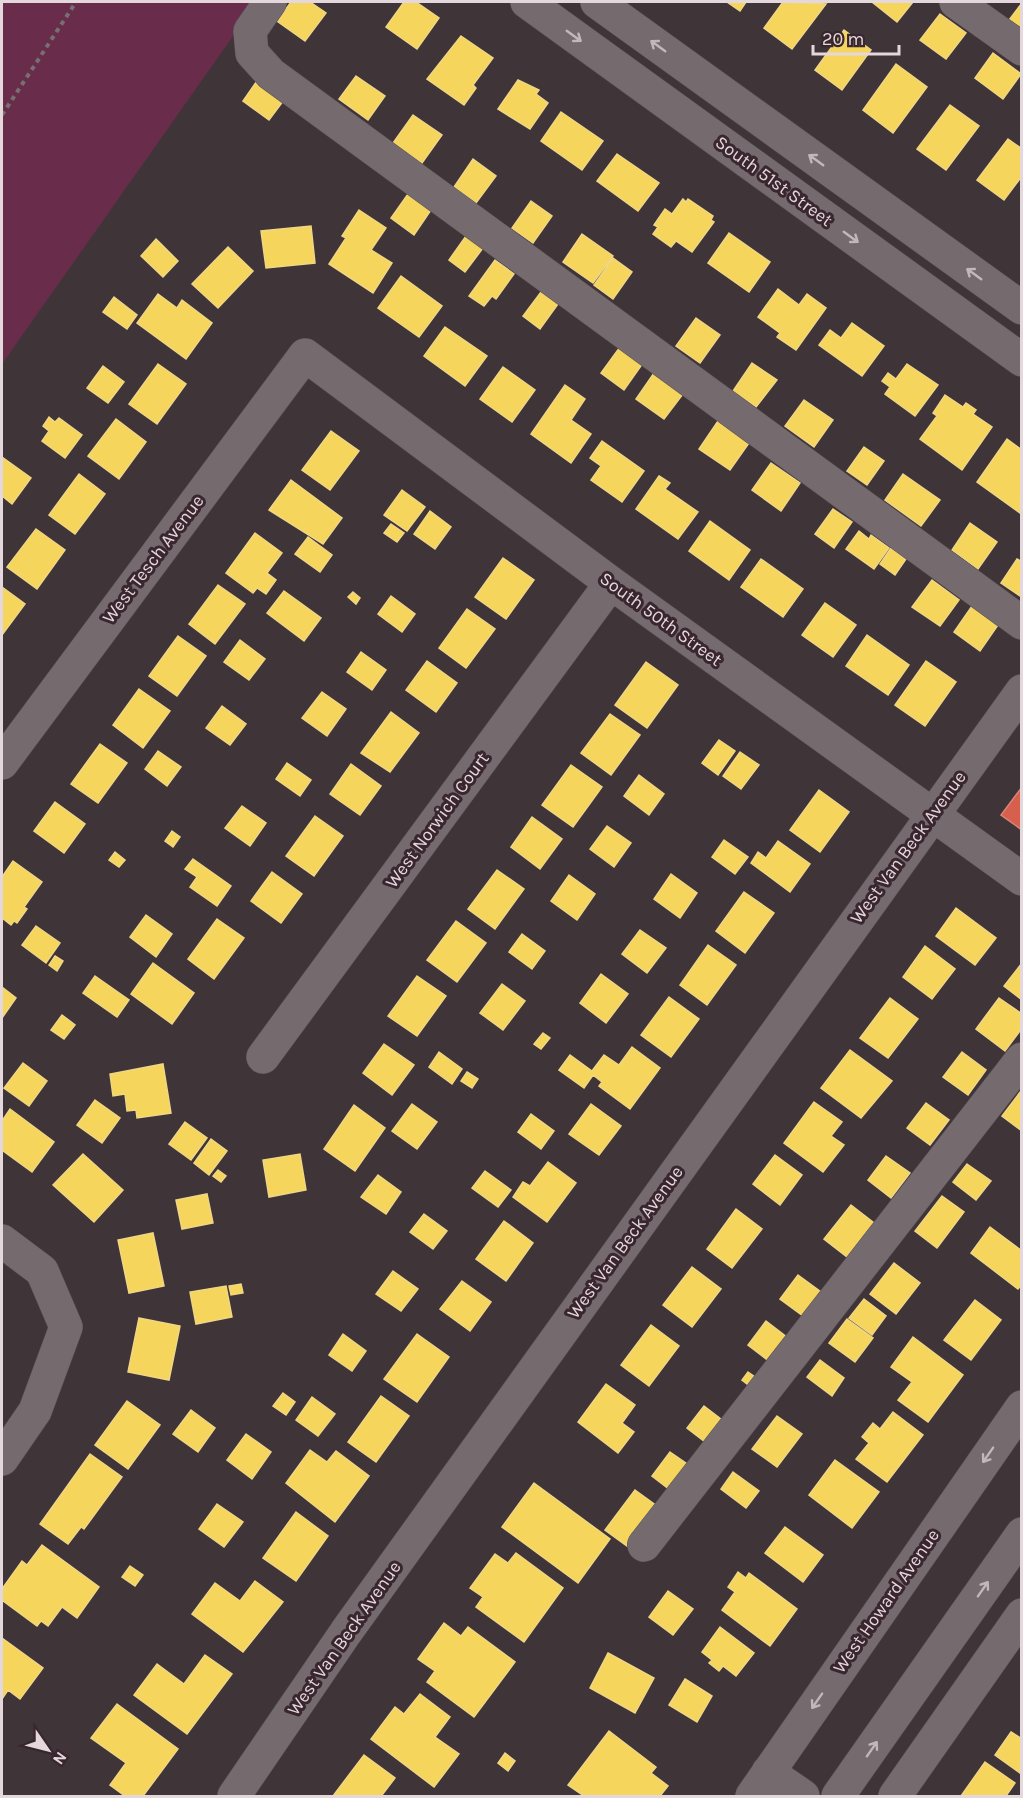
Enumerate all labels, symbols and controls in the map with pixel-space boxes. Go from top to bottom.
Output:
scale bar [813,18,898,56]
text: 20 m [822,28,864,50]
one-way arrow [566,30,582,42]
one-way arrow [650,39,666,52]
street label: South 51st Street [711,131,837,231]
one-way arrow [809,154,825,166]
one-way arrow [843,230,859,243]
one-way arrow [967,268,983,280]
street label: West Tesch Avenue [97,490,209,628]
street label: South 50th Street [596,567,727,671]
street label: West Norwich Court [381,748,494,892]
street label: West Van Beck Avenue [845,766,971,928]
street label: West Van Beck Avenue [562,1161,688,1323]
one-way arrow [982,1446,994,1462]
street label: West Howard Avenue [828,1525,944,1677]
street label: West Van Beck Avenue [282,1557,406,1719]
one-way arrow [977,1581,989,1597]
one-way arrow [811,1692,823,1709]
north arrow [18,1720,78,1780]
one-way arrow [866,1741,878,1757]
text: N [49,1748,71,1768]

